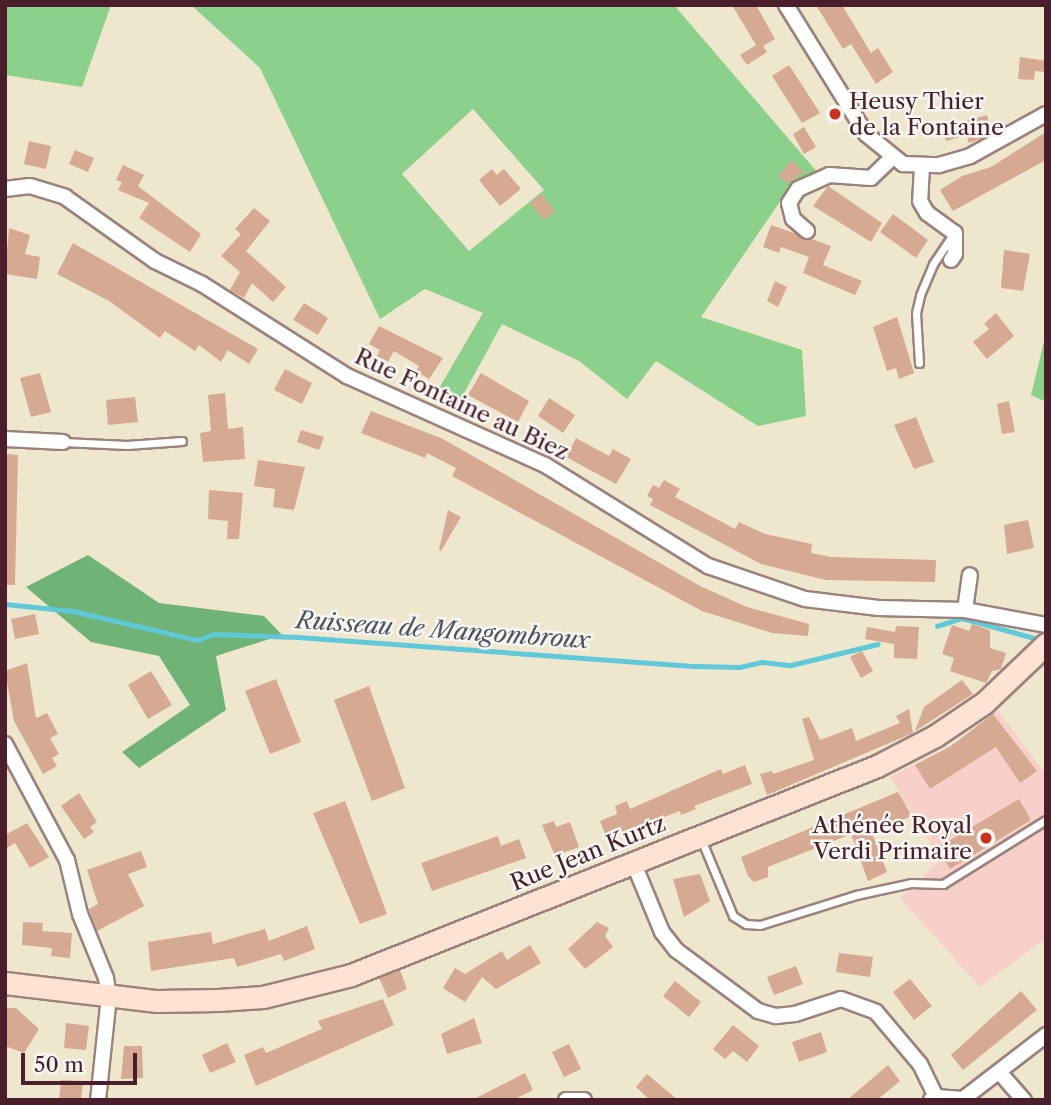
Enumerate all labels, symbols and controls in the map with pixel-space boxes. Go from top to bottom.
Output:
place label: Heusy Thier de la Fontaine [849,87,1004,141]
marker: Heusy Thier de la Fontaine [827,106,843,122]
street label: Rue Fontaine au Biez [350,342,574,466]
water label: Ruisseau de Mangombroux [295,605,591,655]
street label: Rue Jean Kurtz [506,809,670,897]
place label: Athénée Royal Verdi Primaire [812,811,972,865]
marker: Athénée Royal Verdi Primaire [978,830,994,846]
scale bar [24,1038,140,1082]
text: 50 m [34,1052,84,1077]

